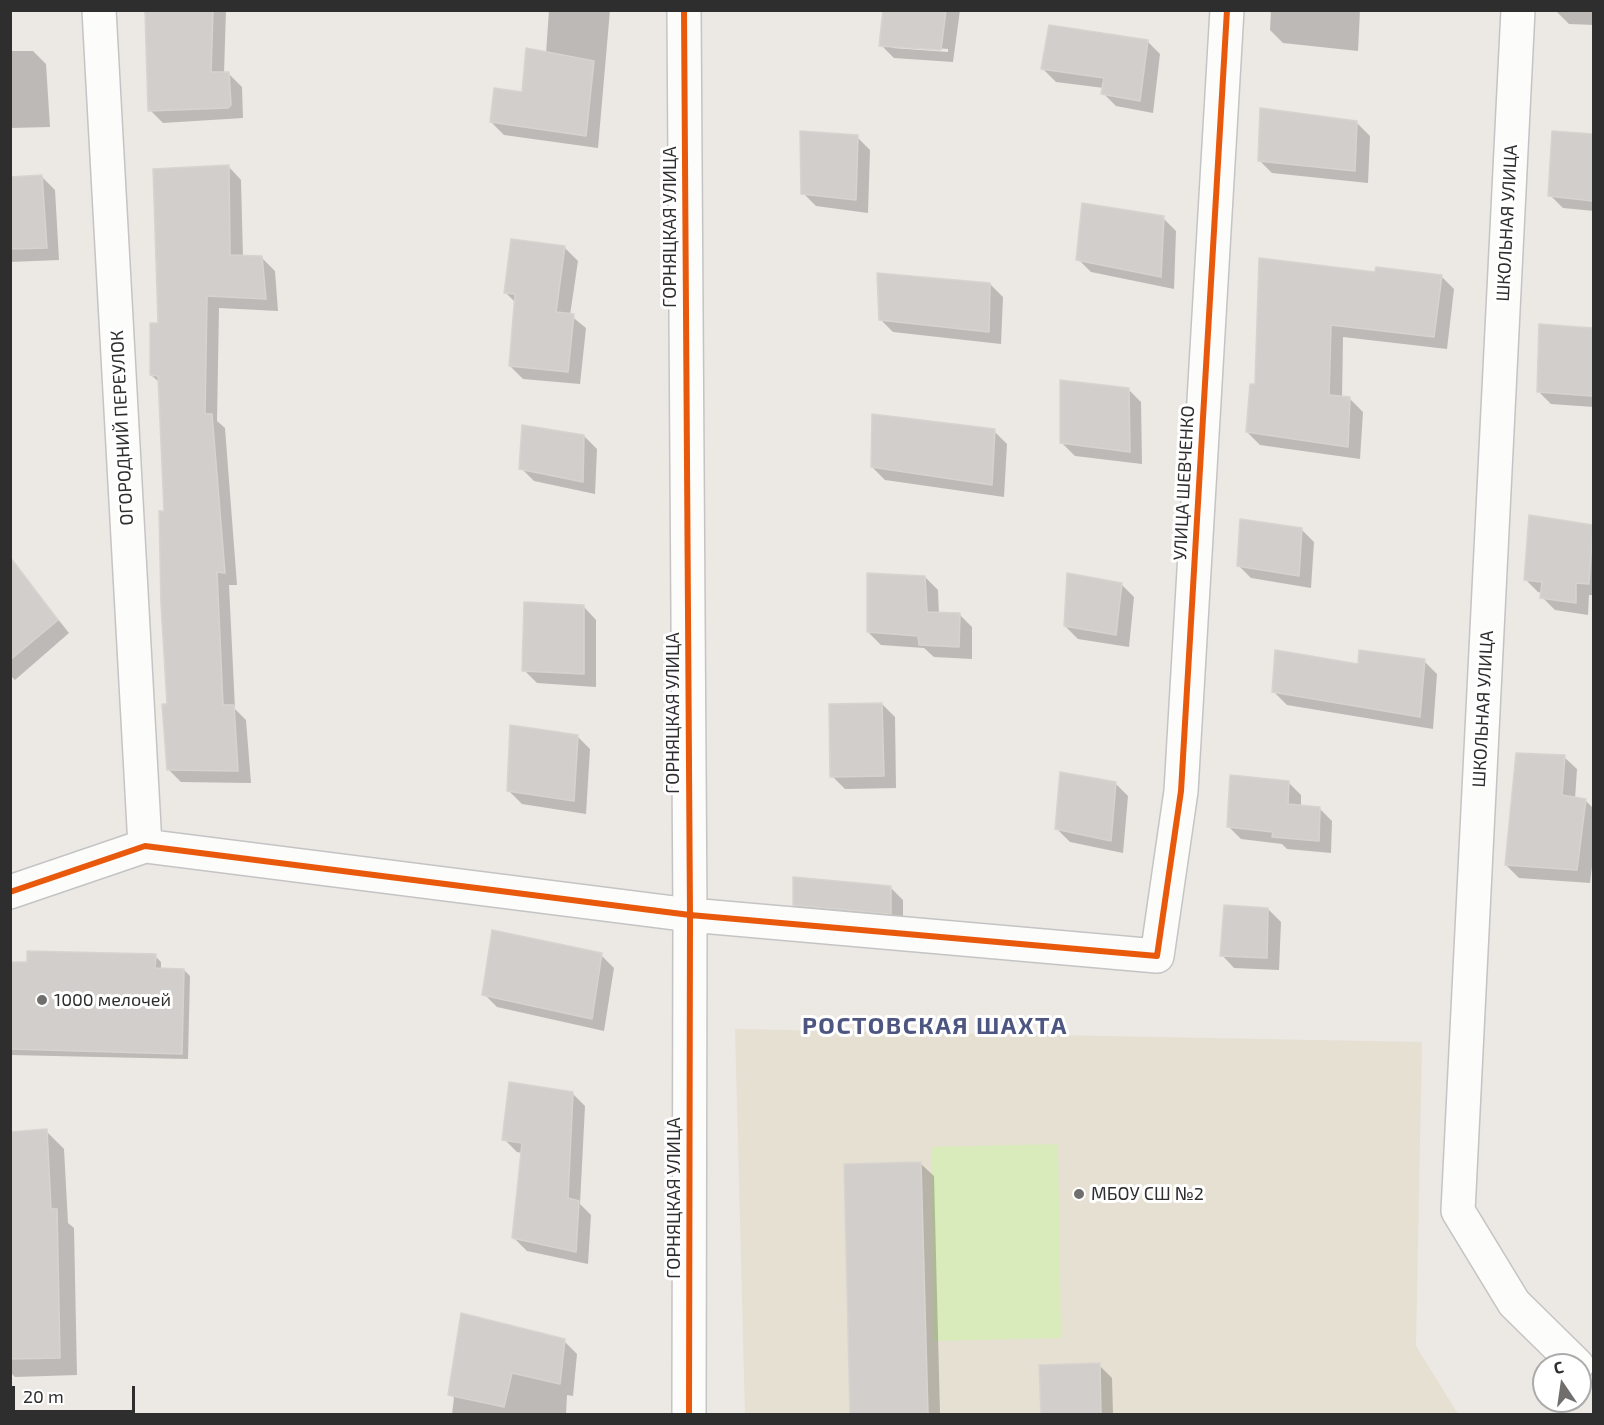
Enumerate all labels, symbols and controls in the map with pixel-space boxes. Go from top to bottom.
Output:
street label: ШКОЛЬНАЯ УЛИЦА [1492,144,1522,302]
street label: ГОРНЯЦКАЯ УЛИЦА [659,146,681,308]
street label: ОГОРОДНИЙ ПЕРЕУЛОК [106,330,138,526]
street label: УЛИЦА ШЕВЧЕНКО [1169,405,1199,561]
street label: ШКОЛЬНАЯ УЛИЦА [1468,630,1498,788]
street label: ГОРНЯЦКАЯ УЛИЦА [662,632,684,794]
place label: 1000 мелочей [54,989,171,1011]
marker: 1000 мелочей [35,993,49,1007]
district label: РОСТОВСКАЯ ШАХТА [802,1012,1068,1040]
street label: ГОРНЯЦКАЯ УЛИЦА [663,1117,685,1279]
place label: МБОУ СШ №2 [1091,1183,1204,1205]
marker: МБОУ СШ №2 [1072,1187,1086,1201]
north arrow [1532,1353,1592,1413]
text: С [1552,1357,1565,1377]
scale bar [15,1374,138,1412]
text: 20 m [23,1385,64,1407]

